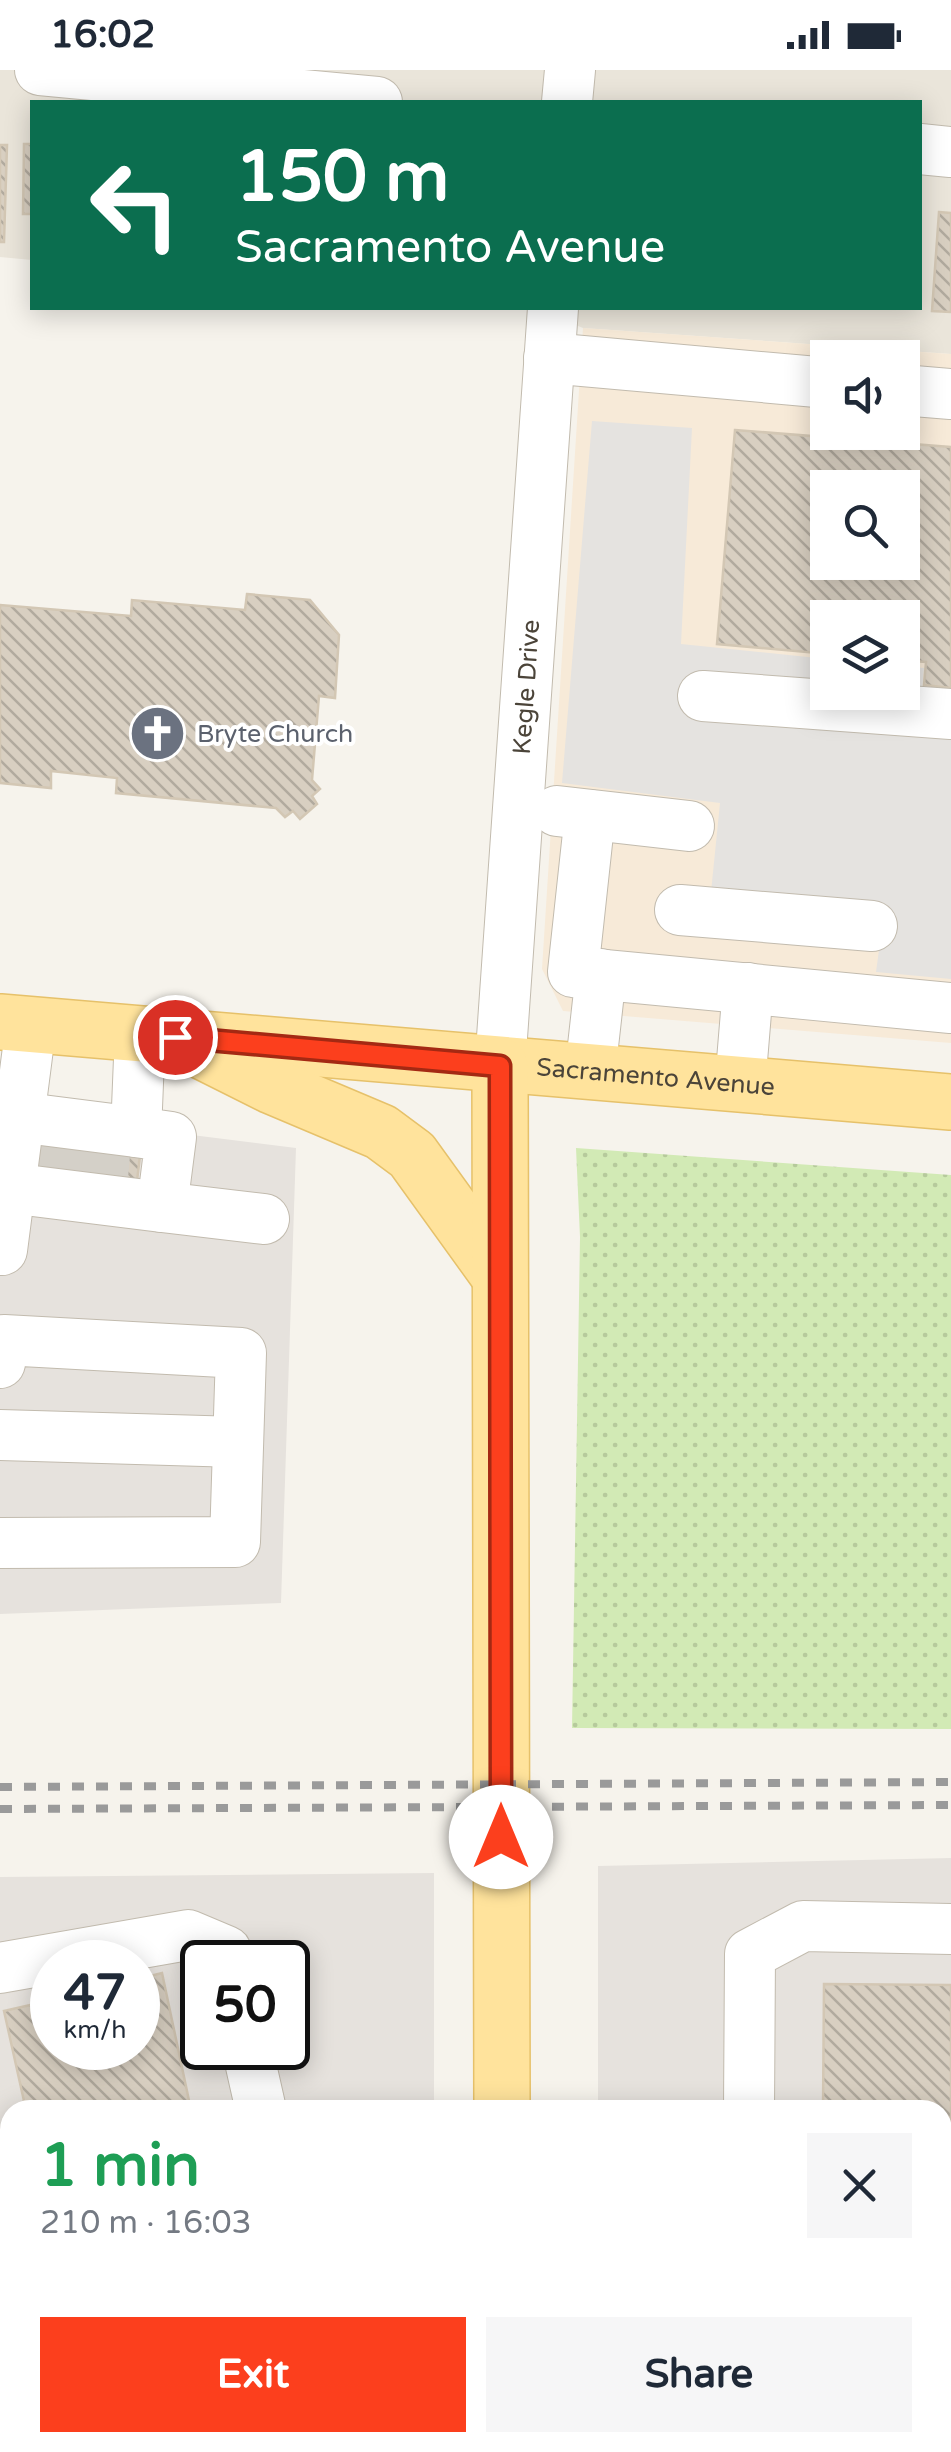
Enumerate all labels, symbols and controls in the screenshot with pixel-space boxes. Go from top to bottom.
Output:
text: 16:02 [50,12,155,58]
text: 150 m [235,136,449,220]
icon: left [70,140,200,270]
text: Sacramento Avenue [235,221,665,275]
map controls [810,340,920,710]
button: sound [810,340,920,450]
button: search [810,470,920,580]
button: layers [810,600,920,710]
street label: Kegle Drive [507,618,546,755]
church icon: Bryte Church [128,704,188,764]
place label: Bryte Church [197,719,353,749]
pin [133,995,218,1080]
icon: arrive [148,1010,203,1065]
street label: Sacramento Avenue [535,1052,776,1102]
position arrow [449,1785,553,1889]
speed limit sign: 50 [180,1940,310,2070]
text: 47 [64,1963,126,2023]
text: km/h [64,2015,126,2045]
text: 1 min [40,2130,200,2202]
button: close [807,2133,912,2238]
text: 210 m · 16:03 [40,2204,252,2242]
button: Exit [40,2317,466,2432]
button: Share [486,2317,912,2432]

